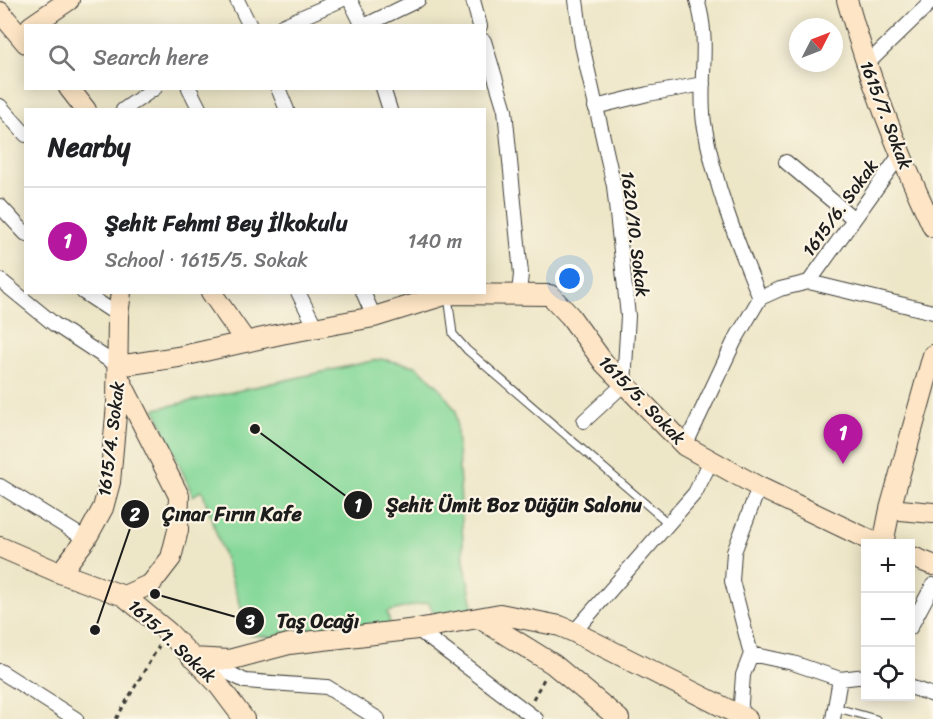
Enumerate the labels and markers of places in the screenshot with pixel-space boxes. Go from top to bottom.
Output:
pin: 1 [824,414,862,464]
callout: Şehit Ümit Boz Düğün Salonu [343,486,655,524]
callout: Çınar Fırın Kafe [120,495,313,533]
callout: Taş Ocağı [235,602,372,640]

